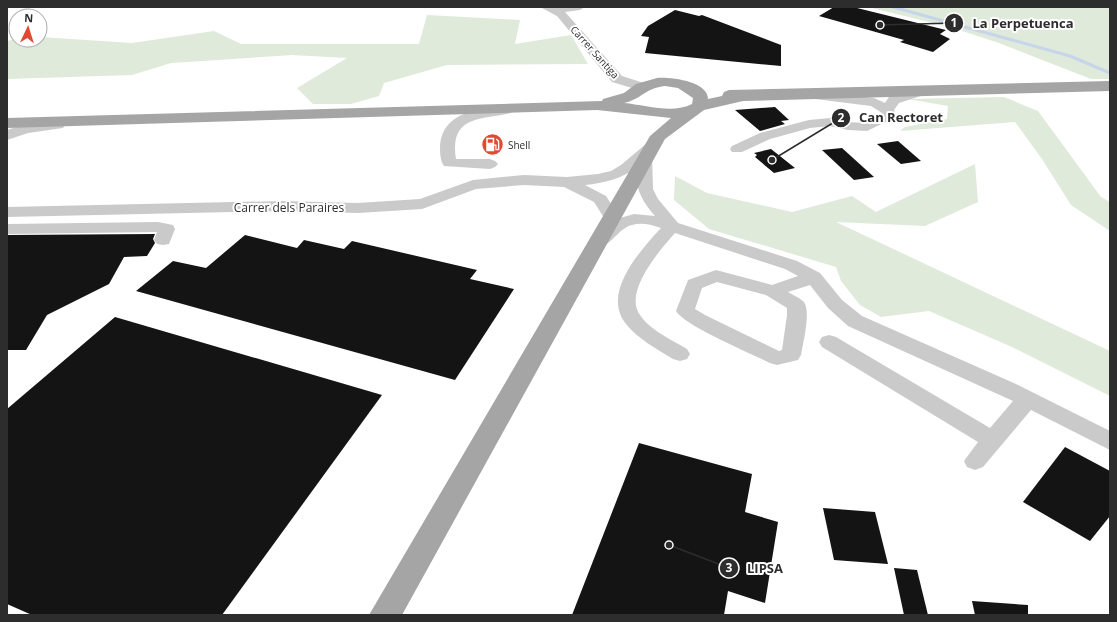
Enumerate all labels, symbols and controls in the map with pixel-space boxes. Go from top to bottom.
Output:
north arrow [8,8,48,48]
text: N [24,10,34,25]
callout: La Perpetuenca [944,11,1081,36]
text: 1 [951,14,957,31]
text: La Perpetuenca [972,14,1074,32]
street label: Carrer Santiga [568,23,622,81]
callout: Can Rectoret [831,105,951,130]
text: Can Rectoret [859,108,943,126]
text: 2 [838,109,845,126]
fuel station icon: Shell [479,132,505,158]
place label: Shell [508,138,530,152]
street label: Carrer dels Paraires [234,199,345,216]
callout: LIPSA [719,555,791,580]
text: 3 [726,559,733,576]
text: LIPSA [747,559,783,577]

